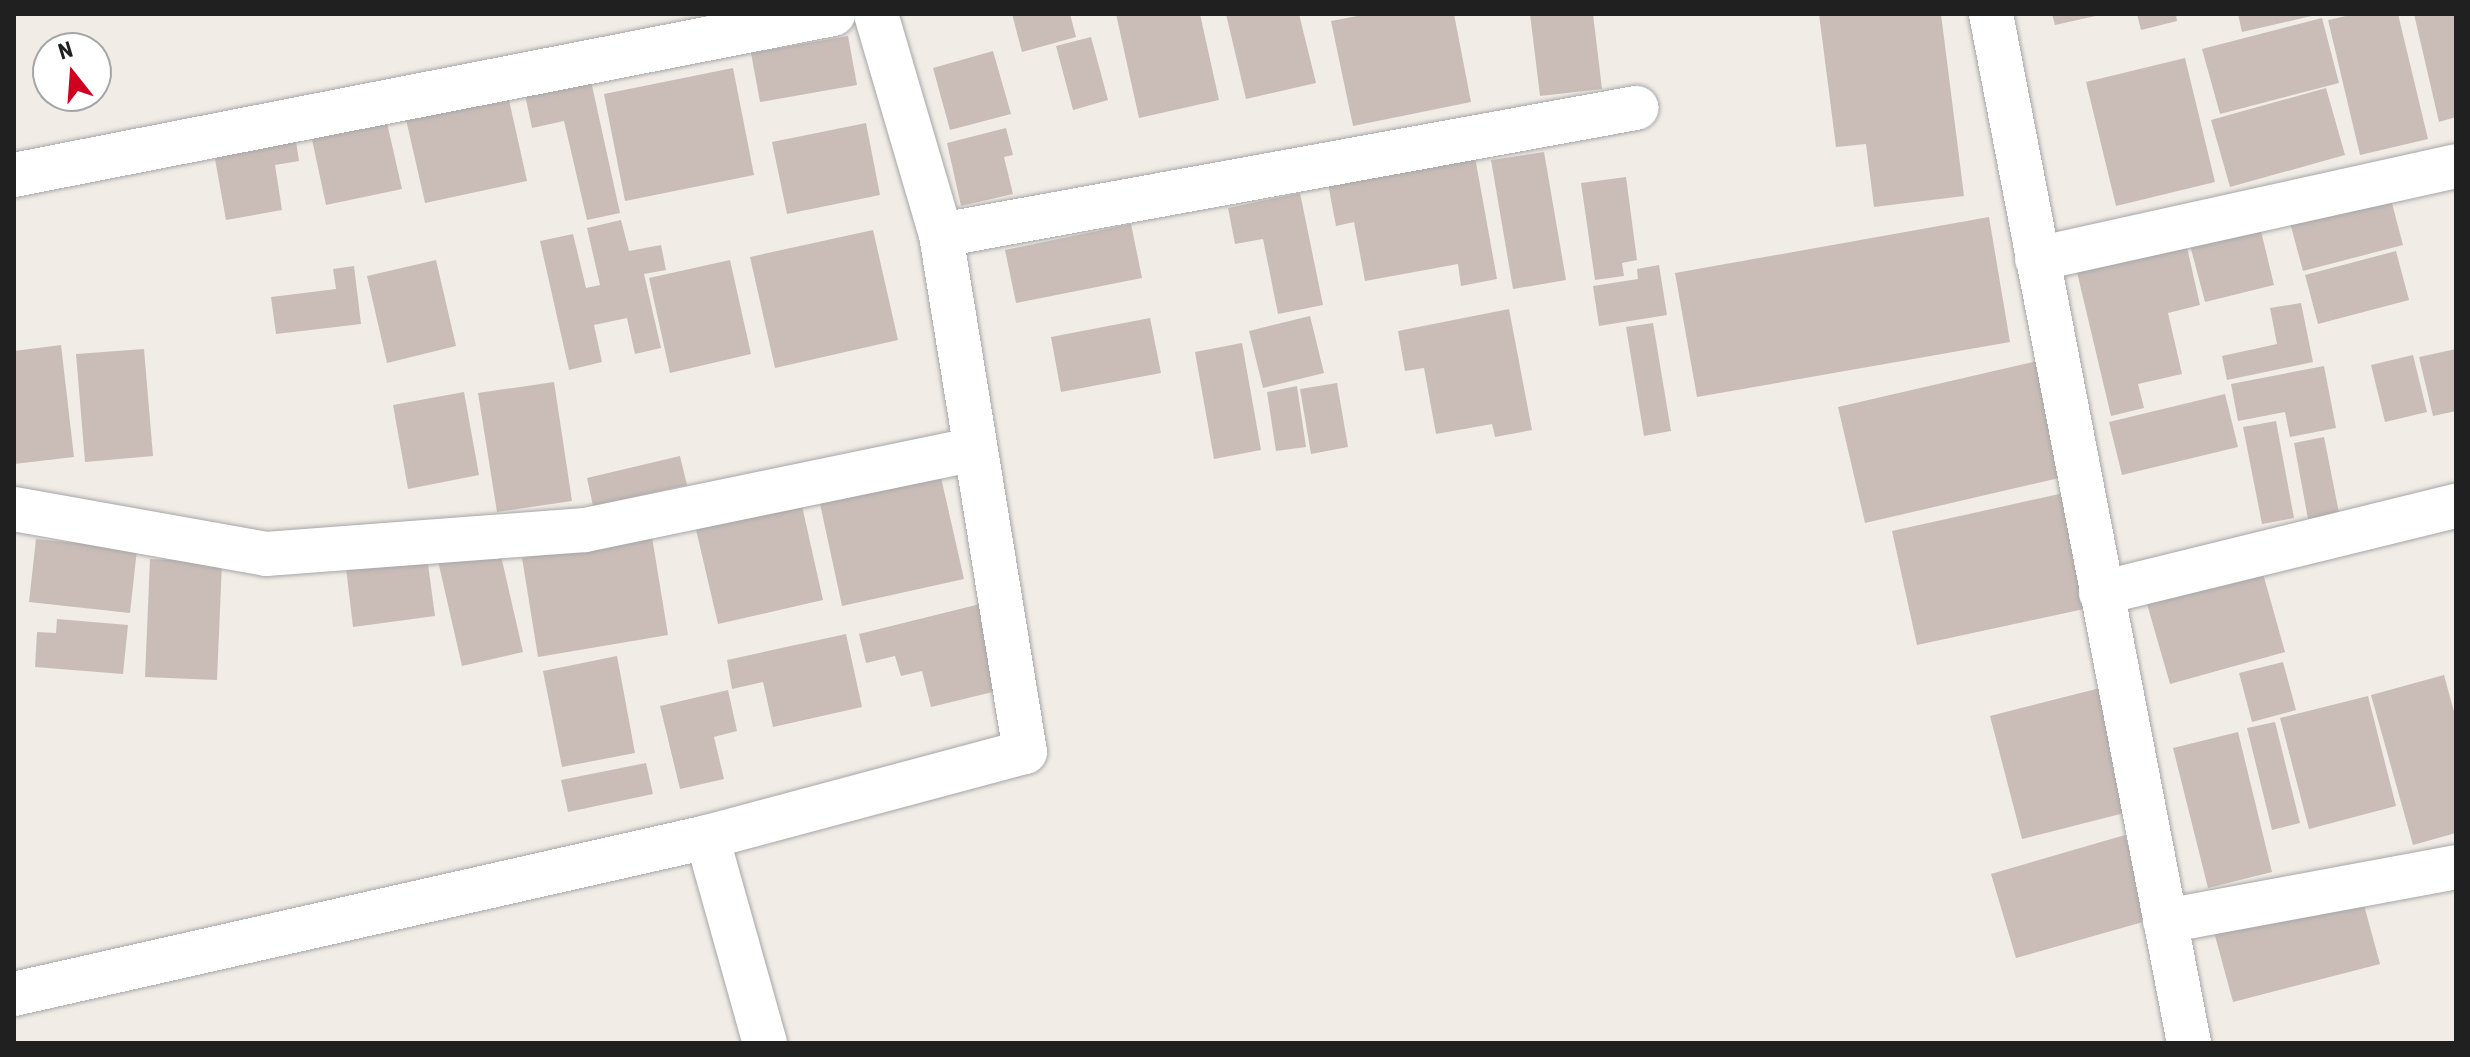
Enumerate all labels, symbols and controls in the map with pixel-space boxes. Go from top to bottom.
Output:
north arrow [32,32,112,112]
text: N [55,37,76,64]

